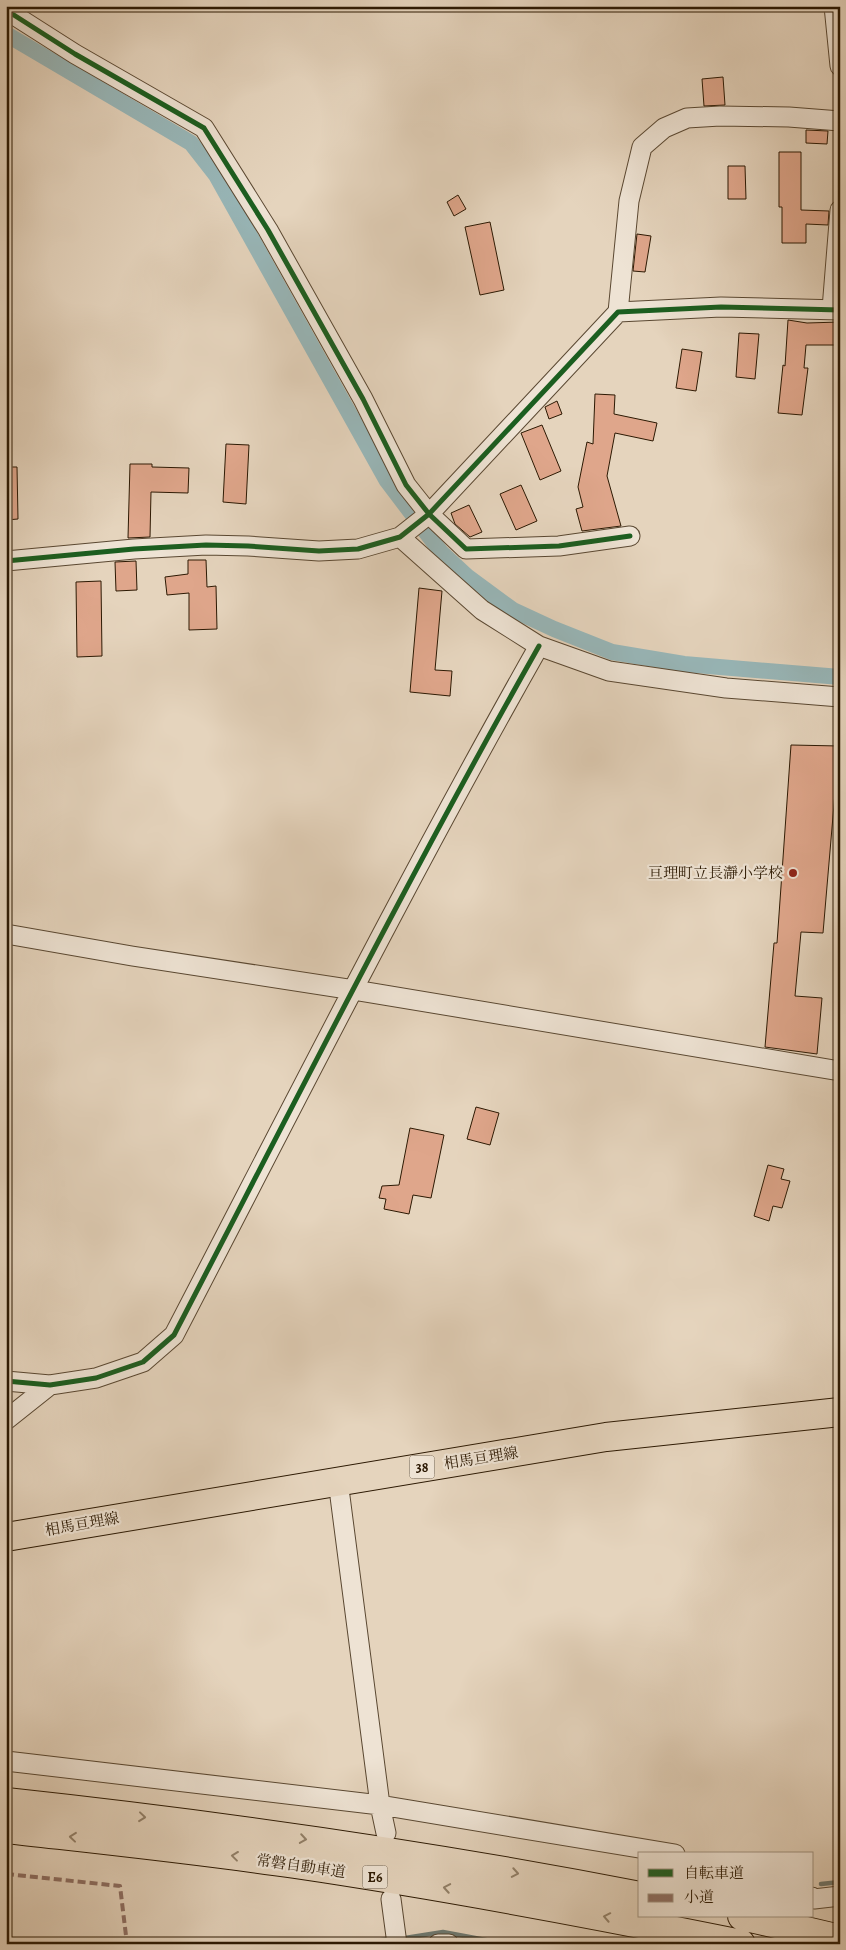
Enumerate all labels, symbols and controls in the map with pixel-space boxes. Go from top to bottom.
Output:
place label: 亘理町立長瀞小学校 [648,863,783,883]
marker: 亘理町立長瀞小学校 [787,867,799,879]
street label: 相馬亘理線 [442,1442,520,1474]
road number: 38 [410,1455,434,1478]
street label: 相馬亘理線 [43,1508,121,1540]
one-way arrow [138,1811,146,1822]
one-way arrow [69,1832,77,1843]
one-way arrow [298,1833,307,1843]
street label: 常磐自動車道 [255,1850,347,1882]
one-way arrow [230,1851,238,1862]
legend [638,1852,814,1918]
text: 自転車道 [684,1863,744,1883]
road number: E6 [362,1865,388,1888]
one-way arrow [511,1868,519,1878]
one-way arrow [443,1884,452,1894]
text: 小道 [684,1887,714,1907]
one-way arrow [603,1912,612,1923]

